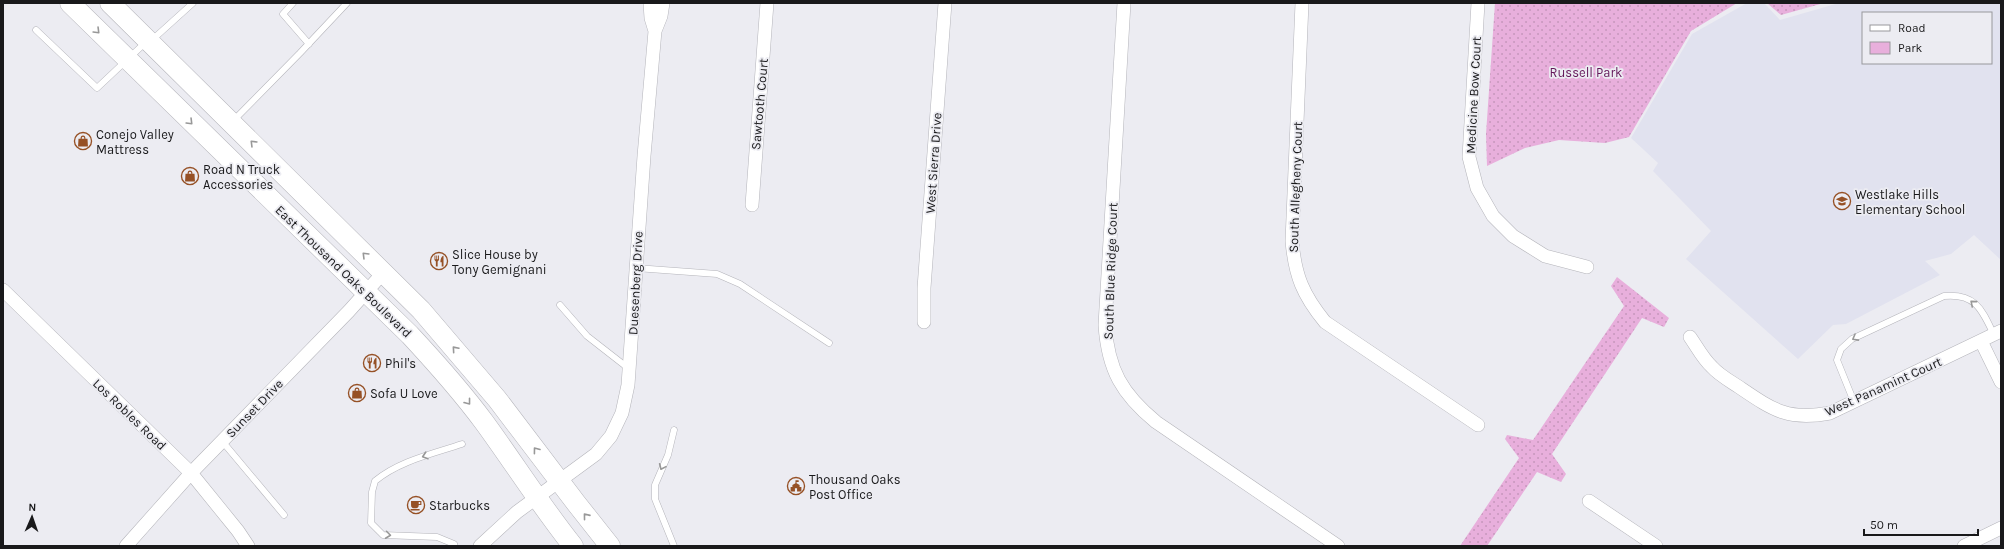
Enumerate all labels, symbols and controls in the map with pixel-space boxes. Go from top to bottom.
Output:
legend [1862,12,1992,64]
text: Road [1898,21,1926,35]
one-way arrow [92,26,100,34]
street label: Medicine Bow Court [1463,36,1484,154]
text: Park [1898,41,1923,55]
street label: Sawtooth Court [748,58,771,150]
park label: Russell Park [1550,65,1622,80]
street label: West Sierra Drive [922,112,945,214]
one-way arrow [185,117,193,125]
street label: South Allegheny Court [1286,121,1305,253]
place label: Conejo Valley Mattress [96,127,174,157]
shop icon: Conejo Valley Mattress [73,131,93,151]
one-way arrow [250,140,258,148]
place label: Road N Truck Accessories [203,162,280,192]
shop icon: Road N Truck Accessories [180,166,200,186]
place label: Westlake Hills Elementary School [1855,187,1965,217]
school or university icon: Westlake Hills Elementary School [1832,191,1852,211]
street label: East Thousand Oaks Boulevard [272,202,415,340]
street label: South Blue Ridge Court [1101,202,1120,340]
street label: Duesenberg Drive [625,230,646,335]
place label: Slice House by Tony Gemignani [452,247,547,277]
restaurant icon: Slice House by Tony Gemignani [429,251,449,271]
one-way arrow [362,252,370,260]
one-way arrow [1971,300,1978,307]
one-way arrow [1852,334,1859,341]
one-way arrow [452,346,459,353]
restaurant icon: Phil's [362,353,382,373]
street label: West Panamint Court [1822,354,1944,419]
place label: Phil's [385,356,416,371]
street label: Los Robles Road [90,376,169,453]
street label: Sunset Drive [223,376,286,441]
shop icon: Sofa U Love [347,383,367,403]
place label: Sofa U Love [370,386,438,401]
one-way arrow [464,398,471,405]
one-way arrow [534,448,541,455]
one-way arrow [421,451,428,460]
one-way arrow [659,463,667,471]
place label: Thousand Oaks Post Office [809,472,901,502]
public building icon: Thousand Oaks Post Office [786,476,806,496]
cafe icon: Starbucks [406,495,426,515]
north arrow [12,497,52,537]
place label: Starbucks [429,498,490,513]
text: N [28,501,37,514]
scale bar [1864,511,1978,537]
one-way arrow [583,513,590,520]
text: 50 m [1870,518,1898,532]
one-way arrow [385,530,391,539]

